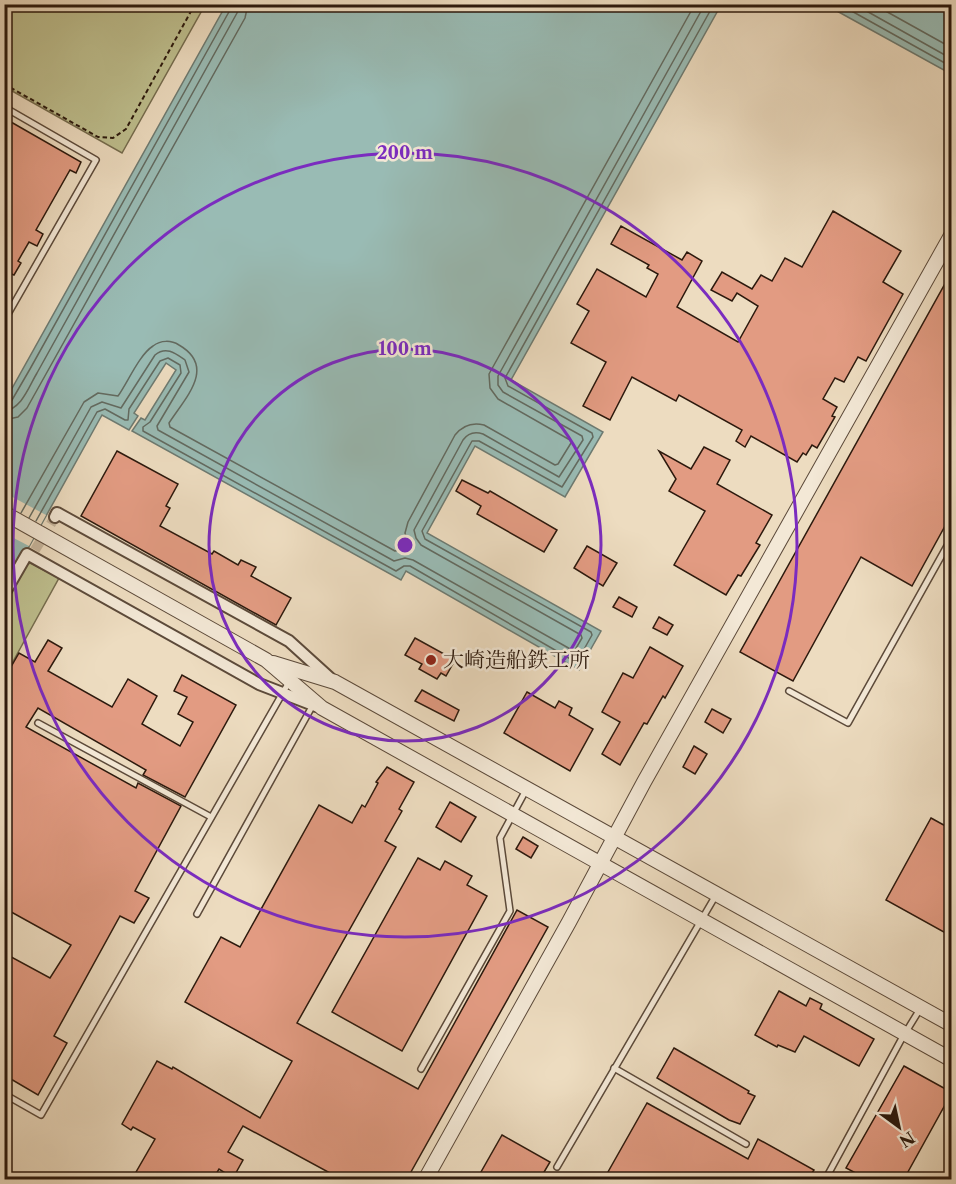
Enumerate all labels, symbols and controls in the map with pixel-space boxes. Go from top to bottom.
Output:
text: 200 m [377,142,433,164]
text: 100 m [378,338,432,360]
centre of rings [395,535,415,555]
place label: 大崎造船鉄工所 [443,647,590,672]
marker: 大崎造船鉄工所 [424,653,438,667]
north arrow [869,1097,929,1157]
text: N [896,1127,918,1152]

